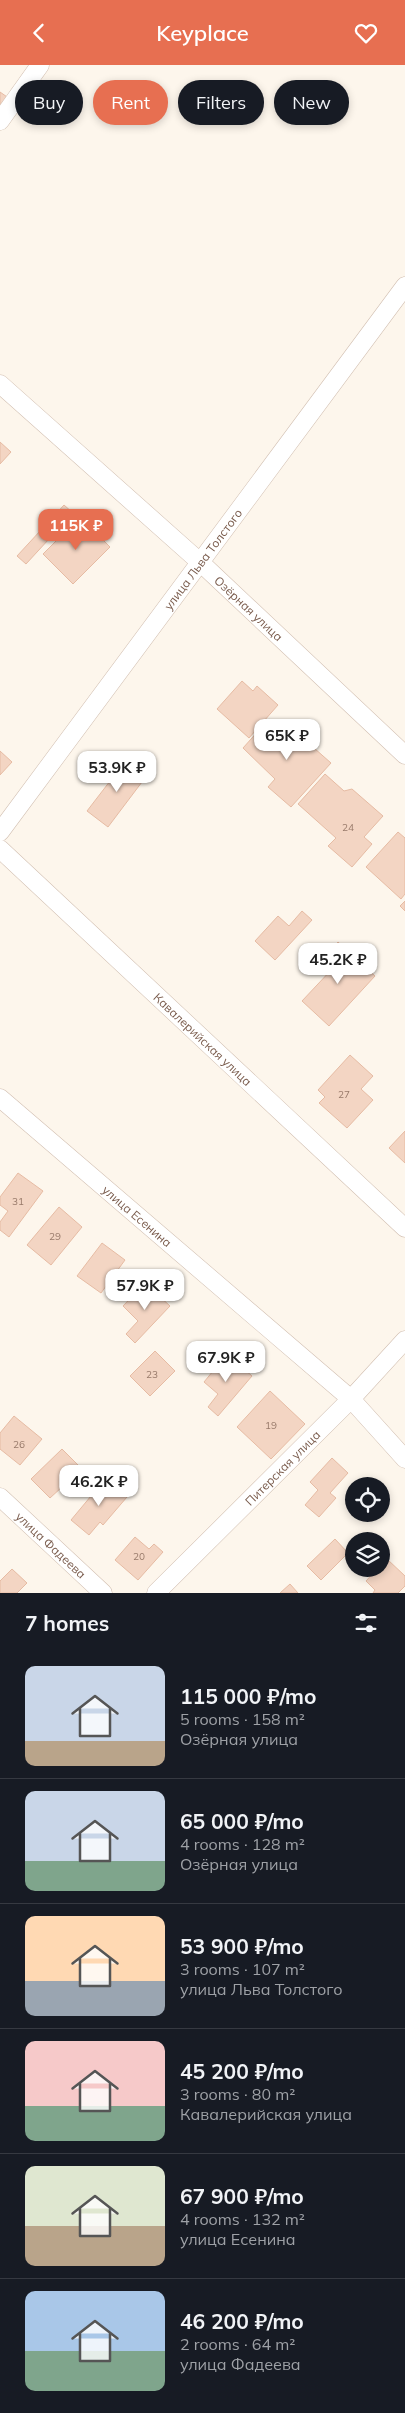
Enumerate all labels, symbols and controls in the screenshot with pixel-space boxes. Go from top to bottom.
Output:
icon: back [25,19,53,47]
text: Keyplace [156,19,249,47]
icon: heart [352,19,380,47]
chip: Buy [15,80,83,125]
chip: Rent [93,80,168,125]
chip: Filters [178,80,264,125]
chip: New [274,80,349,125]
street label: улица Льва Толстого [160,505,245,612]
pin: 115K ₽ [35,509,117,551]
text: 115K ₽ [49,515,103,535]
street label: Озёрная улица [212,572,286,644]
pin: 65K ₽ [252,719,322,761]
text: 65K ₽ [265,725,309,745]
pin: 53.9K ₽ [71,751,163,793]
text: 53.9K ₽ [88,757,146,777]
house number: 24 [342,821,354,834]
pin: 45.2K ₽ [292,943,384,985]
text: 45.2K ₽ [309,949,367,969]
street label: Кавалерийская улица [151,989,255,1089]
house number: 27 [338,1088,350,1101]
street label: улица Есенина [100,1182,175,1250]
house number: 31 [12,1195,24,1208]
house number: 29 [49,1230,61,1243]
pin: 57.9K ₽ [99,1269,191,1311]
text: 57.9K ₽ [116,1275,174,1295]
pin: 67.9K ₽ [180,1341,272,1383]
text: 67.9K ₽ [197,1347,255,1367]
house number: 23 [146,1368,158,1381]
house number: 19 [265,1419,277,1432]
street label: Питерская улица [241,1427,323,1508]
house number: 26 [13,1438,25,1451]
pin: 46.2K ₽ [53,1465,145,1507]
text: 46.2K ₽ [70,1471,128,1491]
map controls [345,1477,390,1577]
button: locate [345,1477,390,1522]
street label: улица Фадеева [13,1508,89,1581]
button: layers [345,1532,390,1577]
house number: 20 [133,1550,145,1563]
icon: filters [352,1609,380,1637]
text: 7 homes [25,1610,109,1636]
text: 115 000 ₽/mo [180,1683,316,1709]
icon: home [65,1686,125,1746]
text: 5 rooms · 158 m² [180,1709,305,1729]
text: Озёрная улица [180,1729,298,1749]
text: 65 000 ₽/mo [180,1808,304,1834]
icon: home [65,1811,125,1871]
text: 4 rooms · 128 m² [180,1834,305,1854]
text: Озёрная улица [180,1854,298,1874]
text: 53 900 ₽/mo [180,1933,304,1959]
icon: home [65,1936,125,1996]
text: 3 rooms · 107 m² [180,1959,305,1979]
text: улица Льва Толстого [180,1979,343,1999]
text: 45 200 ₽/mo [180,2058,304,2084]
icon: home [65,2061,125,2121]
text: 3 rooms · 80 m² [180,2084,295,2104]
text: Кавалерийская улица [180,2104,352,2124]
text: 67 900 ₽/mo [180,2183,304,2209]
icon: home [65,2186,125,2246]
text: 4 rooms · 132 m² [180,2209,305,2229]
text: улица Есенина [180,2229,296,2249]
text: 46 200 ₽/mo [180,2308,304,2334]
icon: home [65,2311,125,2371]
text: 2 rooms · 64 m² [180,2334,295,2354]
text: улица Фадеева [180,2354,301,2374]

